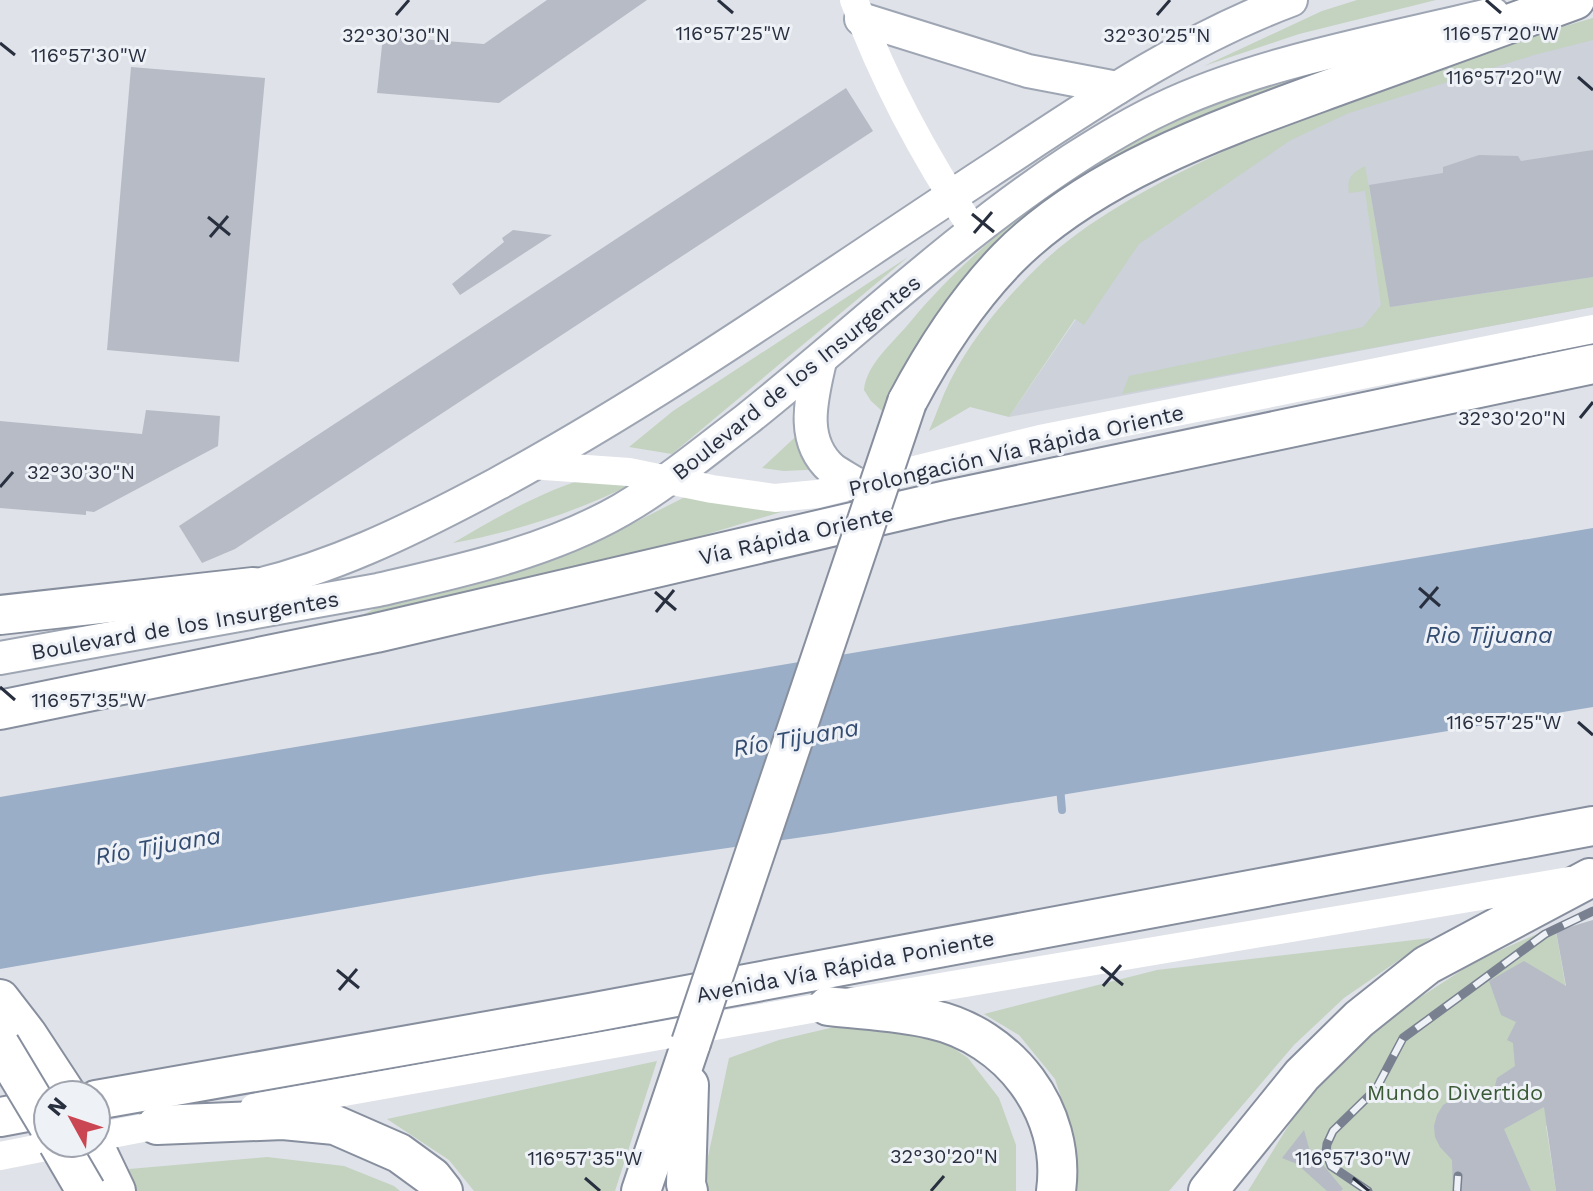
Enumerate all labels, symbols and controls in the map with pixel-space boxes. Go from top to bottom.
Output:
text: 116°57'25"W [675,21,791,45]
text: 116°57'20"W [1443,21,1559,45]
text: 32°30'30"N [342,23,450,47]
text: 32°30'25"N [1103,23,1211,47]
text: 116°57'30"W [31,43,147,67]
text: 116°57'20"W [1446,65,1562,89]
street label: Boulevard de los Insurgentes [667,270,925,485]
street label: Prolongación Vía Rápida Oriente [846,400,1186,501]
text: 32°30'20"N [1458,406,1566,430]
text: 32°30'30"N [27,460,135,484]
street label: Vía Rápida Oriente [696,501,896,570]
street label: Boulevard de los Insurgentes [29,586,341,665]
water label: Rio Tijuana [1425,621,1553,649]
text: 116°57'35"W [31,688,147,712]
text: 116°57'25"W [1446,710,1562,734]
water label: Río Tijuana [731,713,861,763]
water label: Río Tijuana [93,821,223,871]
street label: Avenida Vía Rápida Poniente [694,925,996,1008]
north arrow [32,1079,112,1159]
park label: Mundo Divertido [1367,1080,1543,1105]
text: N [42,1092,72,1121]
text: 32°30'20"N [890,1144,998,1168]
text: 116°57'35"W [527,1146,643,1170]
text: 116°57'30"W [1295,1146,1411,1170]

